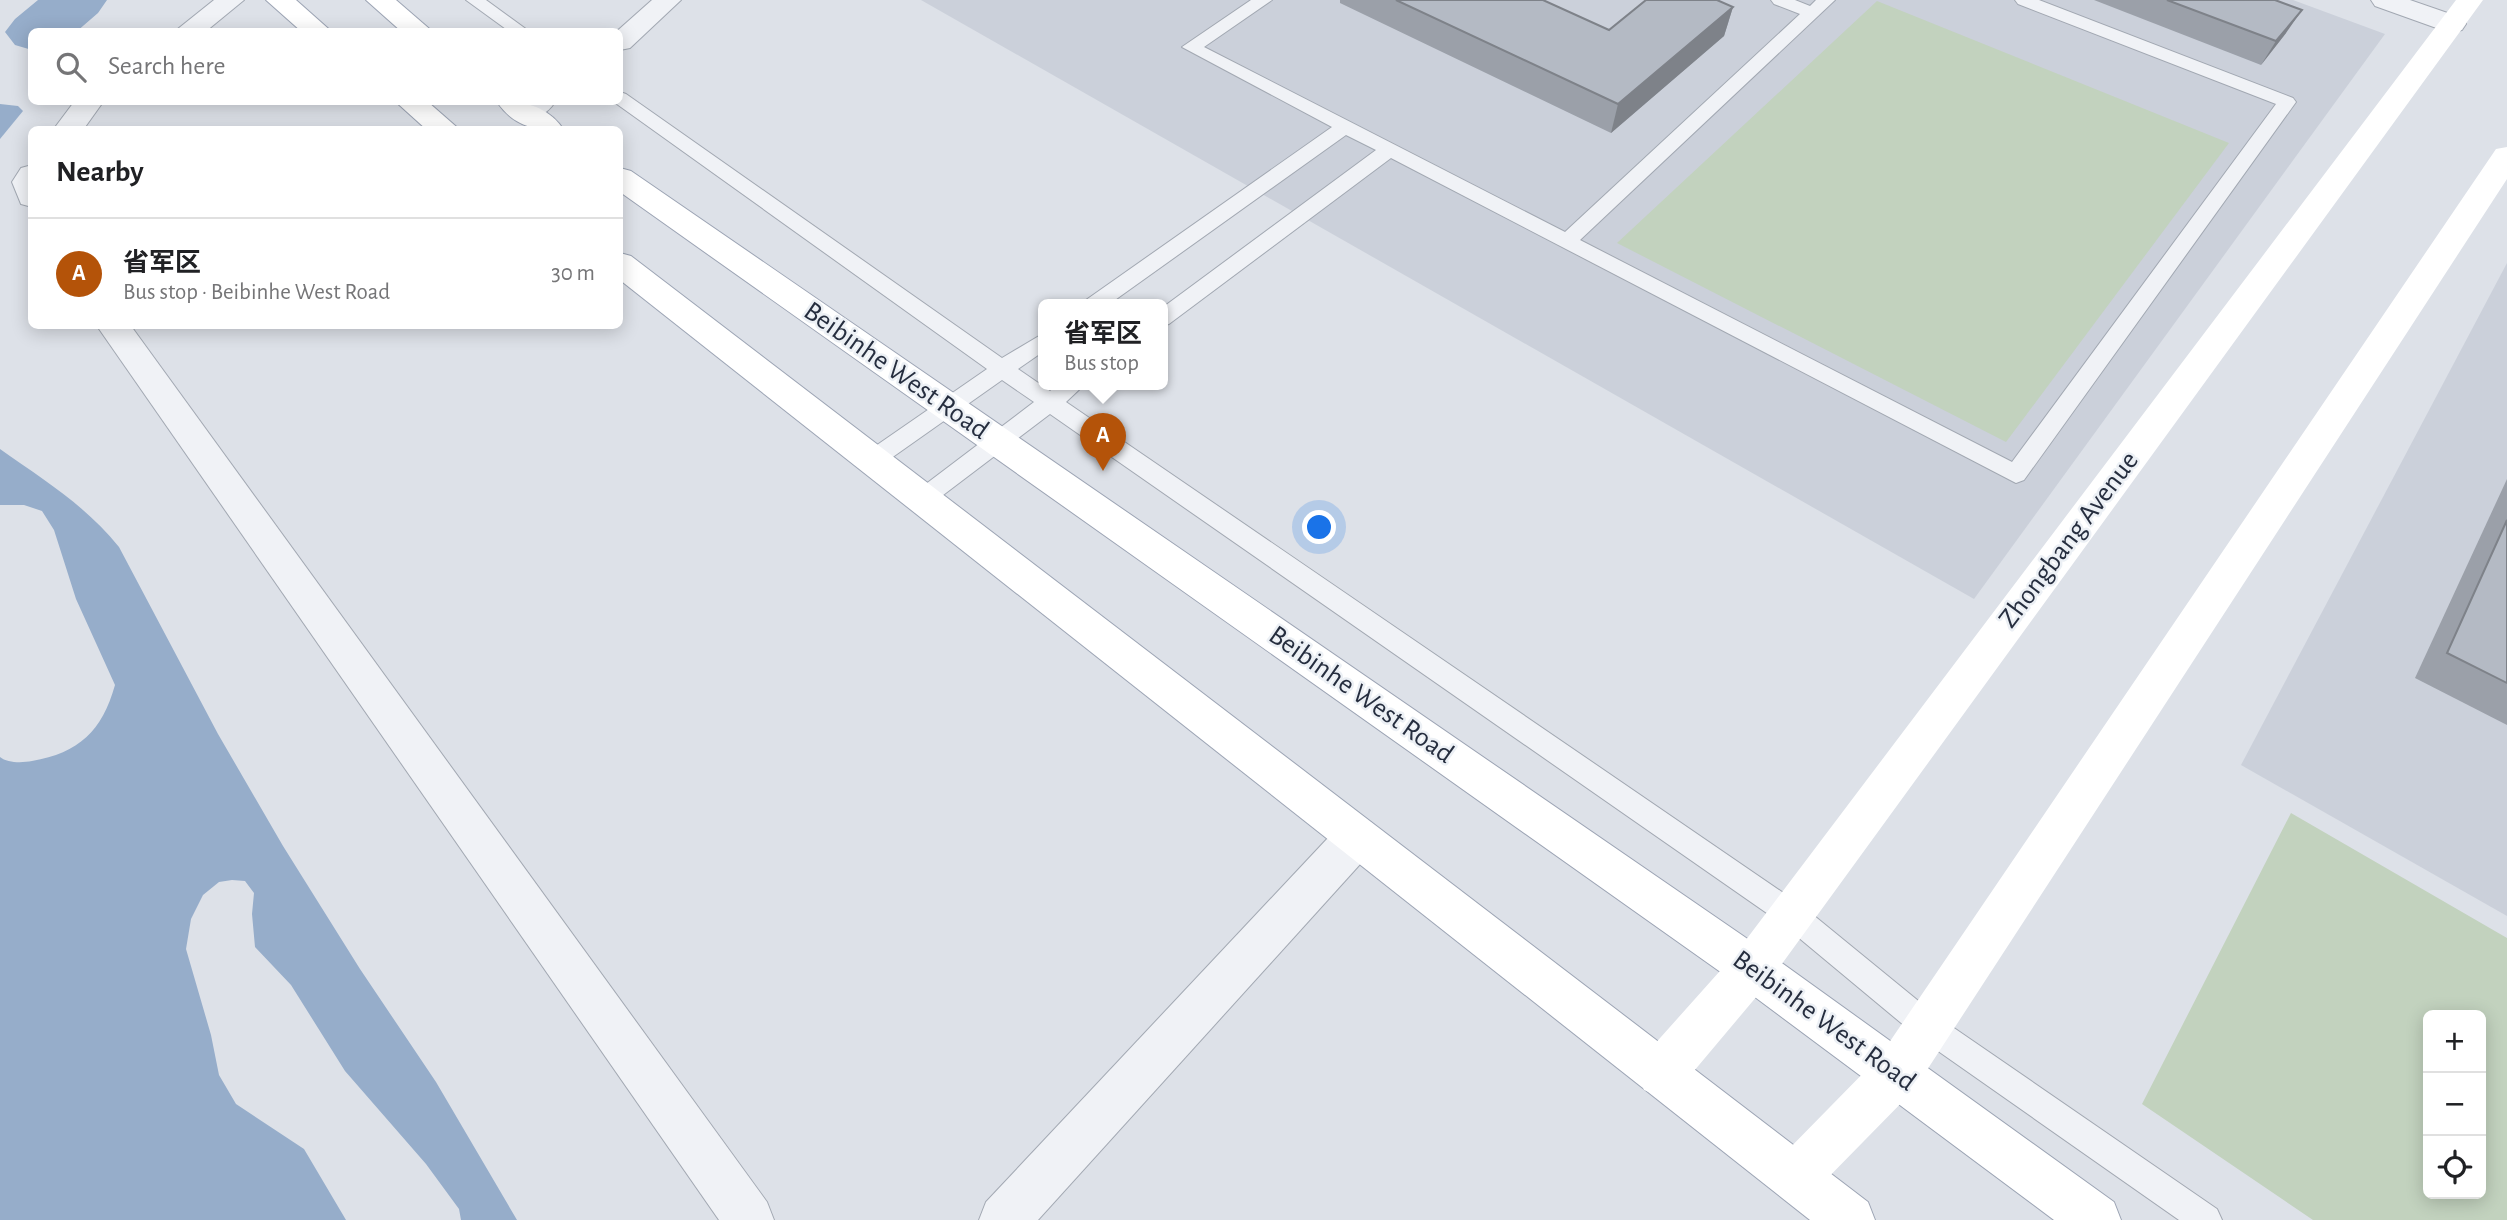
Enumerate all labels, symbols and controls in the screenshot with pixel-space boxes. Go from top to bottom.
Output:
search box [28,28,623,105]
icon: search [52,48,90,86]
text: Search here [108,53,226,79]
text: Nearby [56,157,144,187]
text: 省军区 [123,250,201,276]
text: A [72,262,86,285]
text: 30 m [551,262,595,285]
text: Bus stop · Beibinhe West Road [123,281,390,304]
street label: Beibinhe West Road [799,297,993,445]
popup [1038,299,1168,390]
text: 省军区 [1064,321,1142,347]
text: Bus stop [1064,352,1139,375]
pin: A [1080,413,1126,471]
street label: Zhongbang Avenue [1994,447,2144,633]
your location [1302,510,1336,544]
street label: Beibinhe West Road [1264,621,1458,769]
street label: Beibinhe West Road [1727,945,1921,1097]
map controls [2423,1010,2486,1199]
button: + [2423,1010,2486,1073]
button: − [2423,1073,2486,1136]
button: locate [2423,1136,2486,1199]

